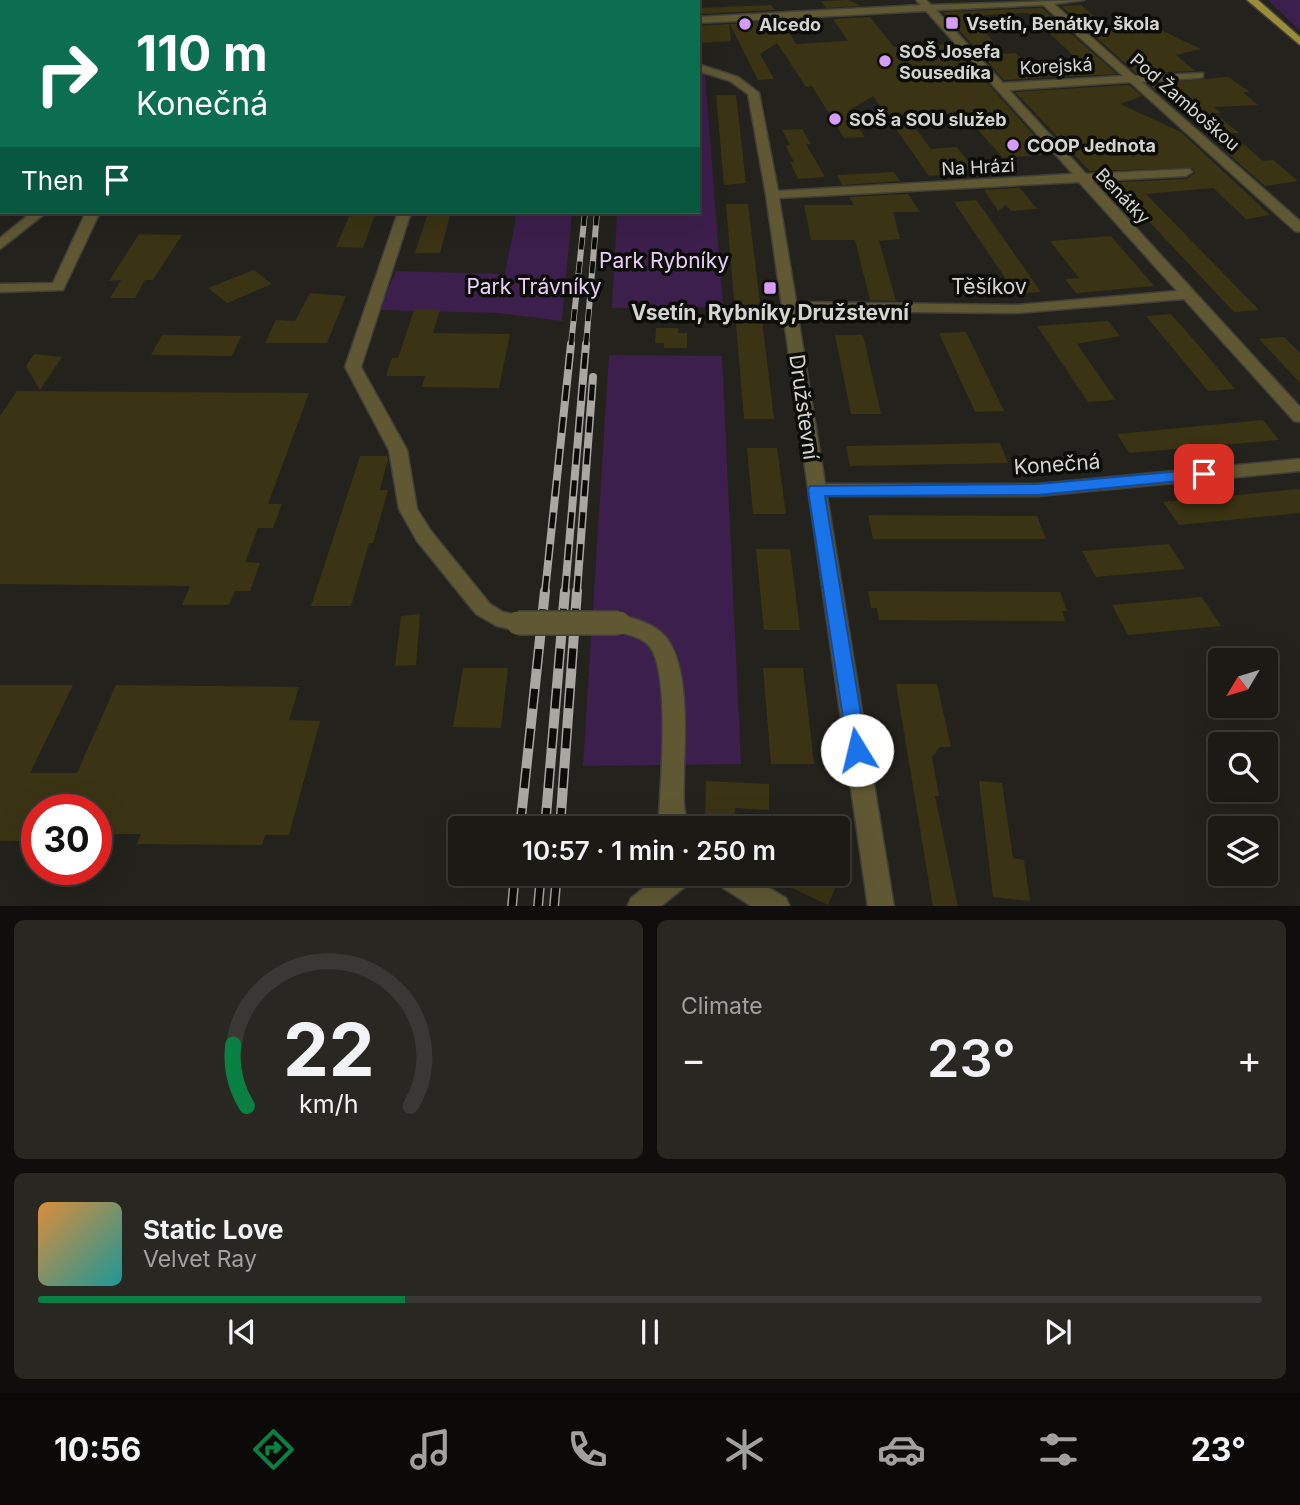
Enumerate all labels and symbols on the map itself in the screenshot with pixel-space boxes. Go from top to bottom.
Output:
place label: Vsetín, Benátky, škola [966,13,1160,34]
place label: Alcedo [759,14,821,35]
marker: Vsetín, Benátky, škola [944,15,960,31]
marker: Alcedo [737,16,753,32]
place label: SOŠ Josefa Sousedíka [899,41,1000,83]
street label: Pod Žamboškou [1126,48,1245,155]
marker: SOŠ Josefa Sousedíka [877,53,893,69]
street label: Korejská [1019,54,1093,78]
place label: SOŠ a SOU služeb [849,109,1007,130]
marker: SOŠ a SOU služeb [827,111,843,127]
place label: COOP Jednota [1027,135,1156,156]
marker: COOP Jednota [1005,137,1021,153]
street label: Na Hrázi [941,155,1015,179]
street label: Benátky [1092,164,1154,228]
park label: Park Rybníky [599,248,729,273]
park label: Park Trávníky [466,274,602,299]
street label: Těšíkov [951,274,1027,299]
marker: Vsetín, Rybníky,Družstevní [762,280,778,296]
place label: Vsetín, Rybníky,Družstevní [631,300,909,325]
street label: Družstevní [784,353,824,462]
pin [1174,444,1234,504]
street label: Konečná [1013,449,1101,479]
north arrow [1208,648,1278,718]
position arrow [820,713,894,787]
speed limit sign: 30 [21,794,112,885]

